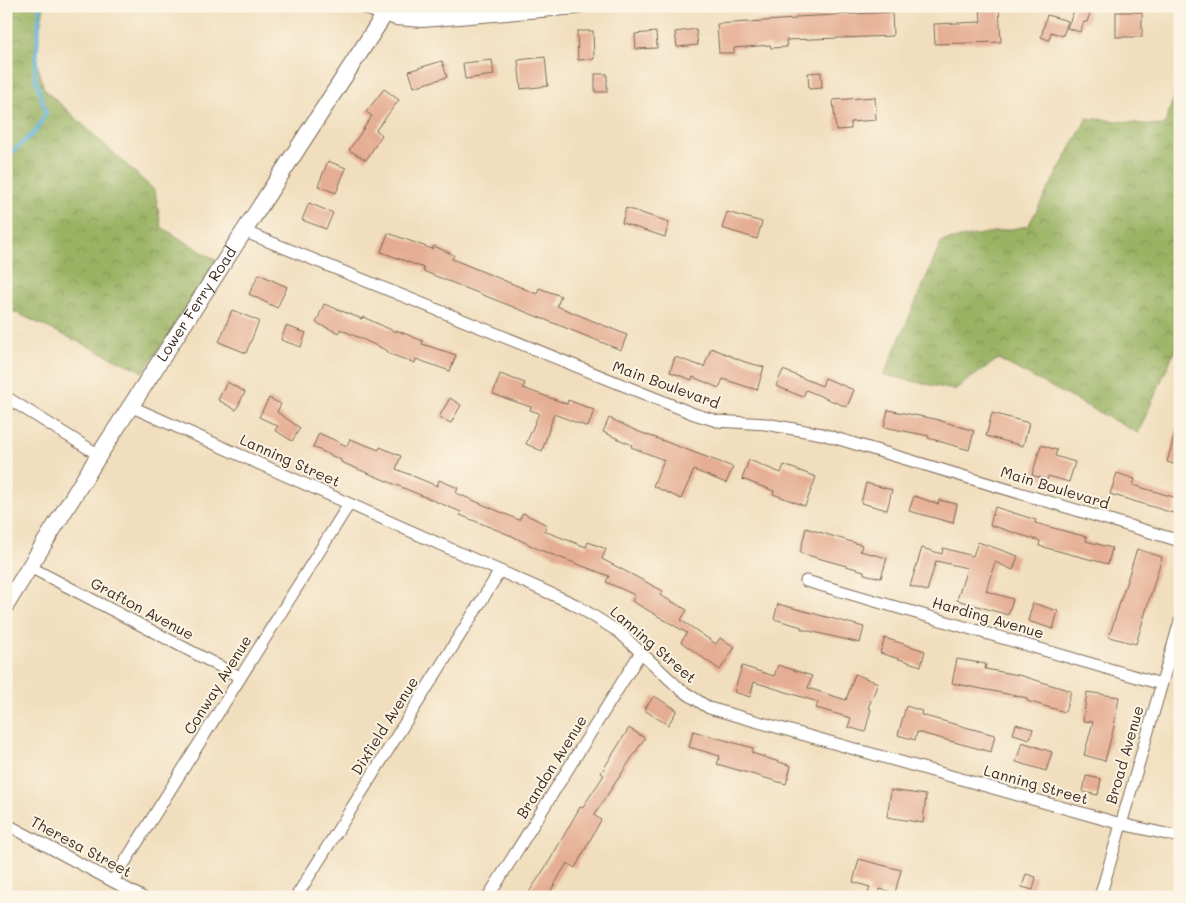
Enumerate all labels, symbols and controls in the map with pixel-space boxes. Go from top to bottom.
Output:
street label: Lower Ferry Road [151,243,240,365]
street label: Main Boulevard [610,355,723,413]
street label: Lanning Street [237,429,344,491]
street label: Main Boulevard [998,461,1112,513]
street label: Grafton Avenue [87,572,198,644]
street label: Harding Avenue [930,592,1046,643]
street label: Lanning Street [606,601,701,687]
street label: Conway Avenue [179,631,256,738]
street label: Dixfield Avenue [346,673,422,778]
street label: Broad Avenue [1100,703,1148,806]
street label: Brandon Avenue [511,711,591,822]
street label: Lanning Street [982,760,1091,809]
street label: Theresa Street [27,811,136,881]

